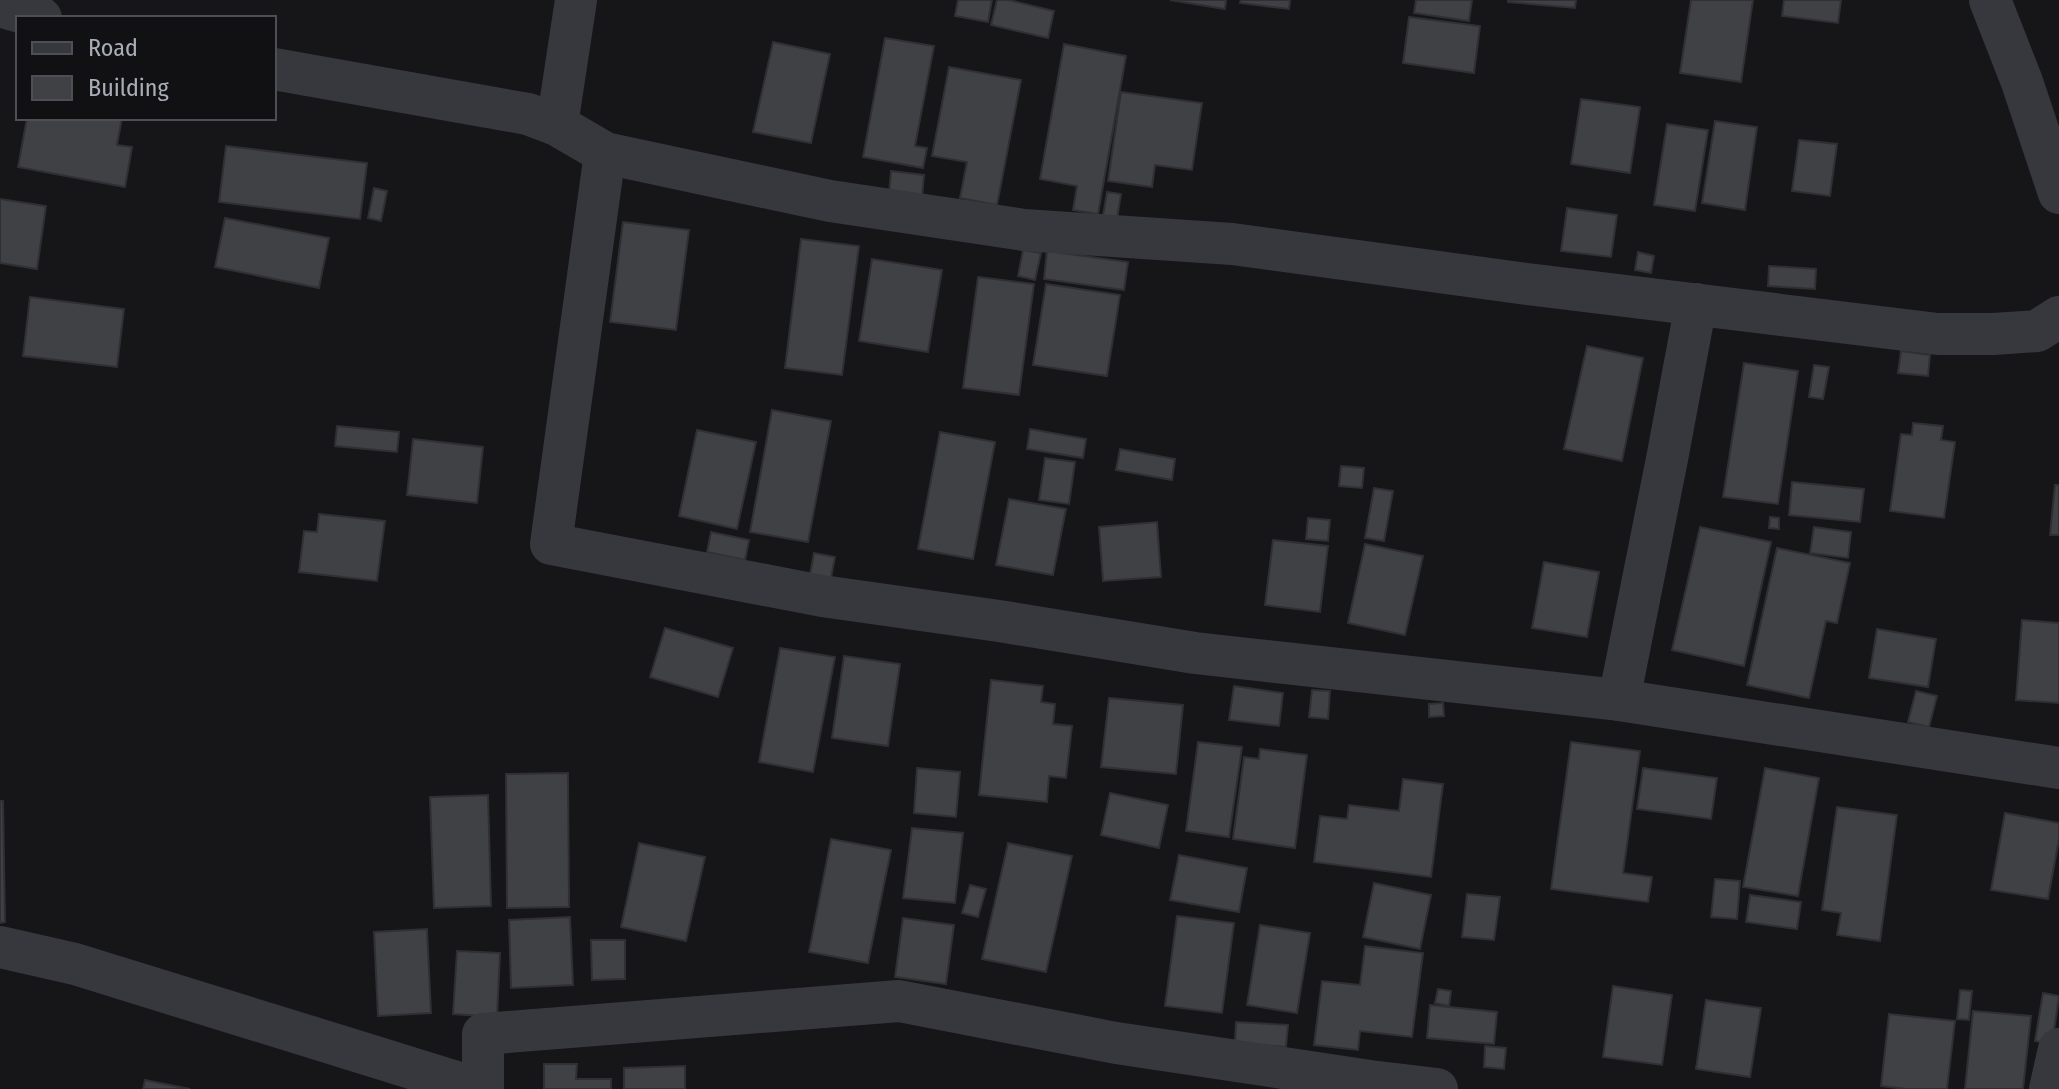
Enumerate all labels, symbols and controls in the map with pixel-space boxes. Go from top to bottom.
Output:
legend [16,16,276,120]
text: Road [88,34,138,62]
text: Building [88,74,170,102]

